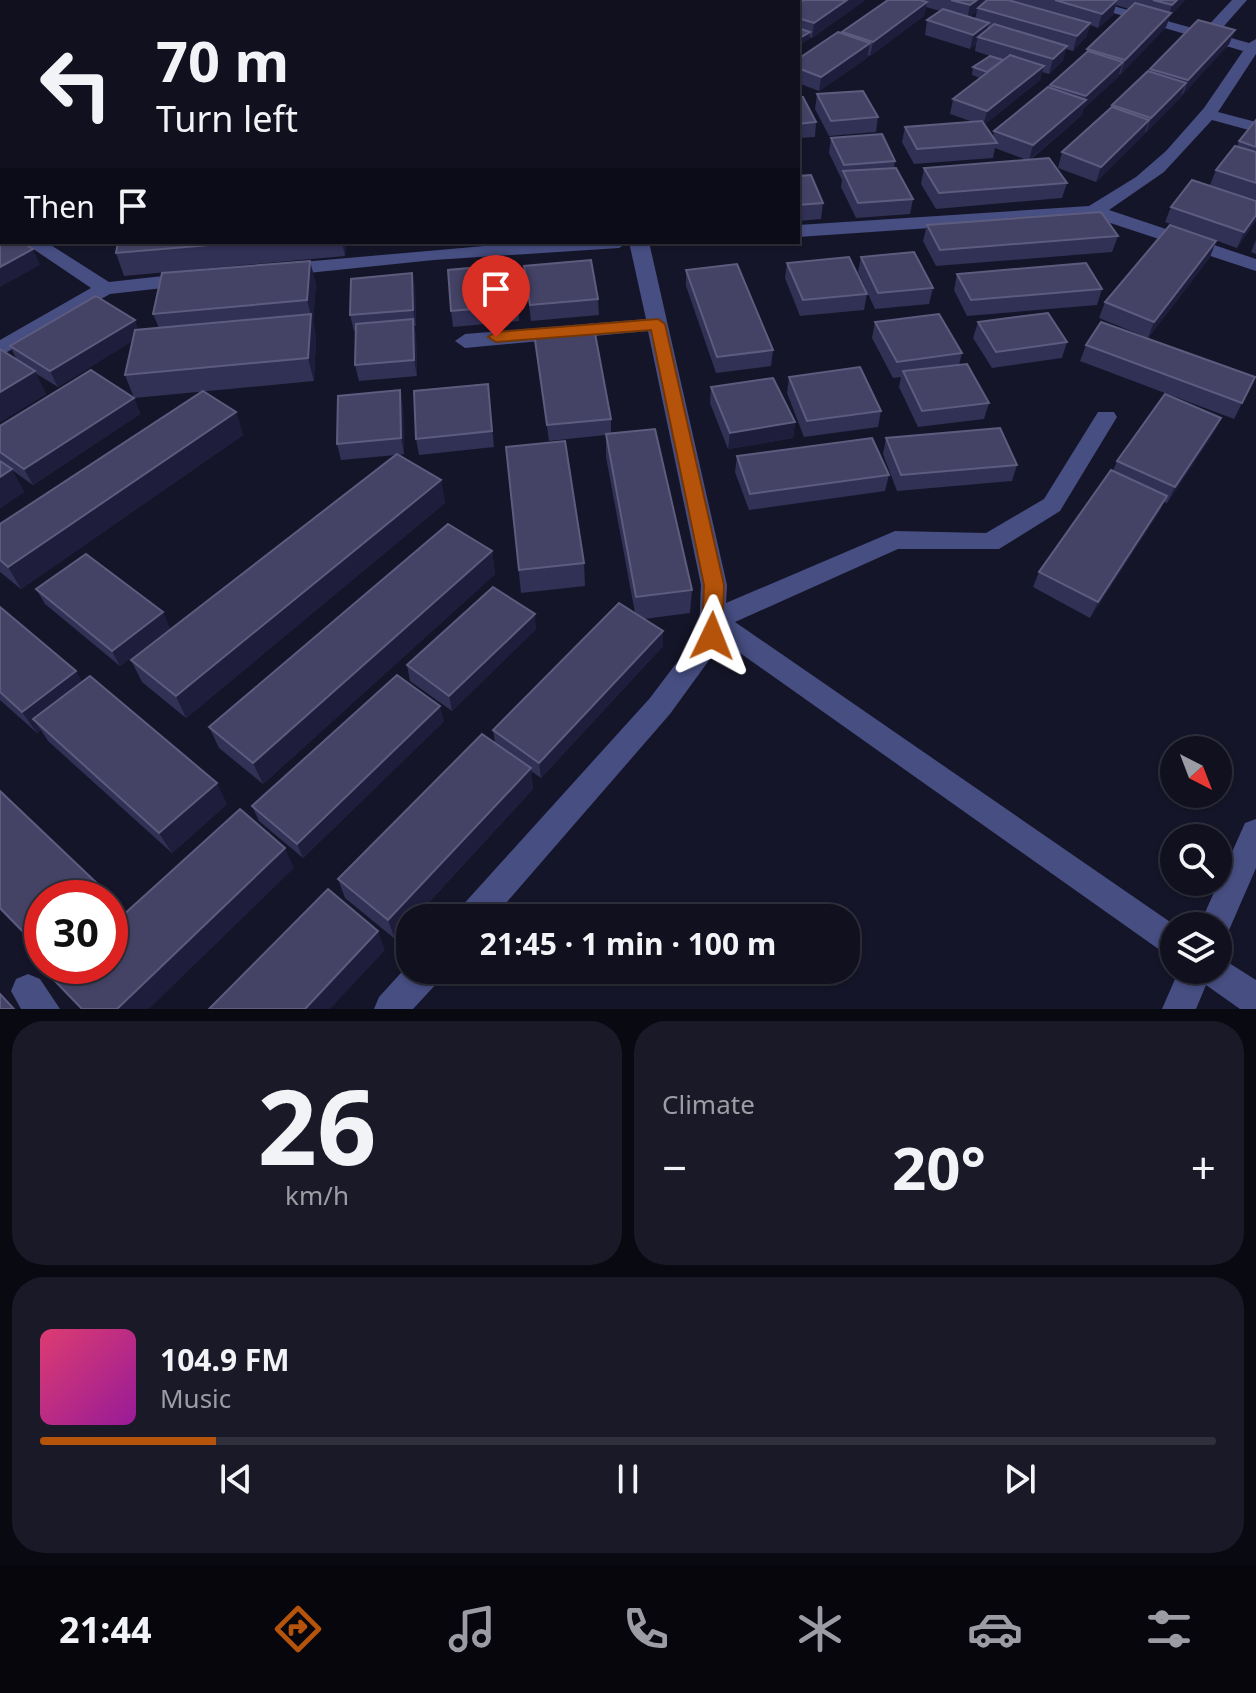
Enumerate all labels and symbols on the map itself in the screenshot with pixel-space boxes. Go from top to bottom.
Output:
pin [462,255,530,337]
position arrow [670,594,754,678]
north arrow [1160,736,1232,808]
speed limit sign: 30 [24,880,128,984]

